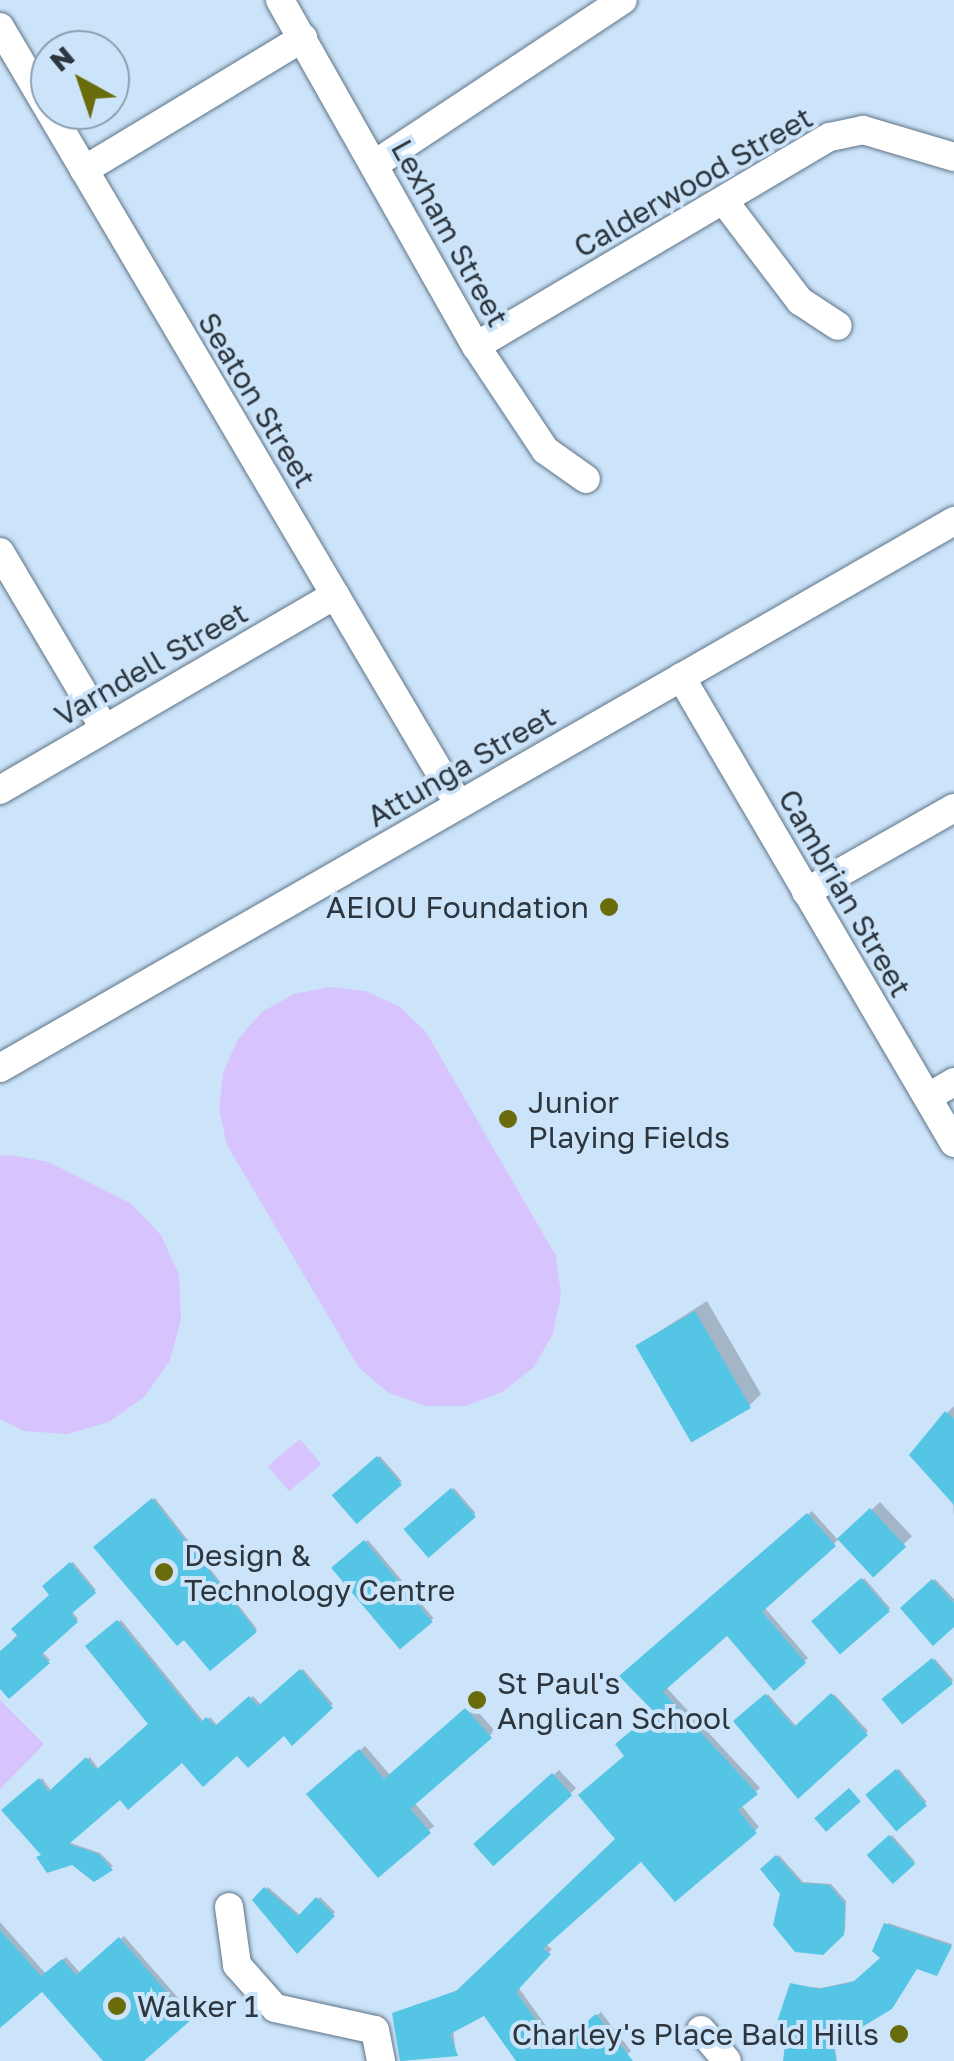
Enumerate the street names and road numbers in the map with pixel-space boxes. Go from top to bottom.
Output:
street label: Calderwood Street [567,99,819,265]
street label: Lexham Street [384,133,516,333]
street label: Seaton Street [191,306,323,494]
street label: Varndell Street [48,594,254,734]
street label: Attunga Street [361,698,561,834]
street label: Cambrian Street [771,783,919,1003]

